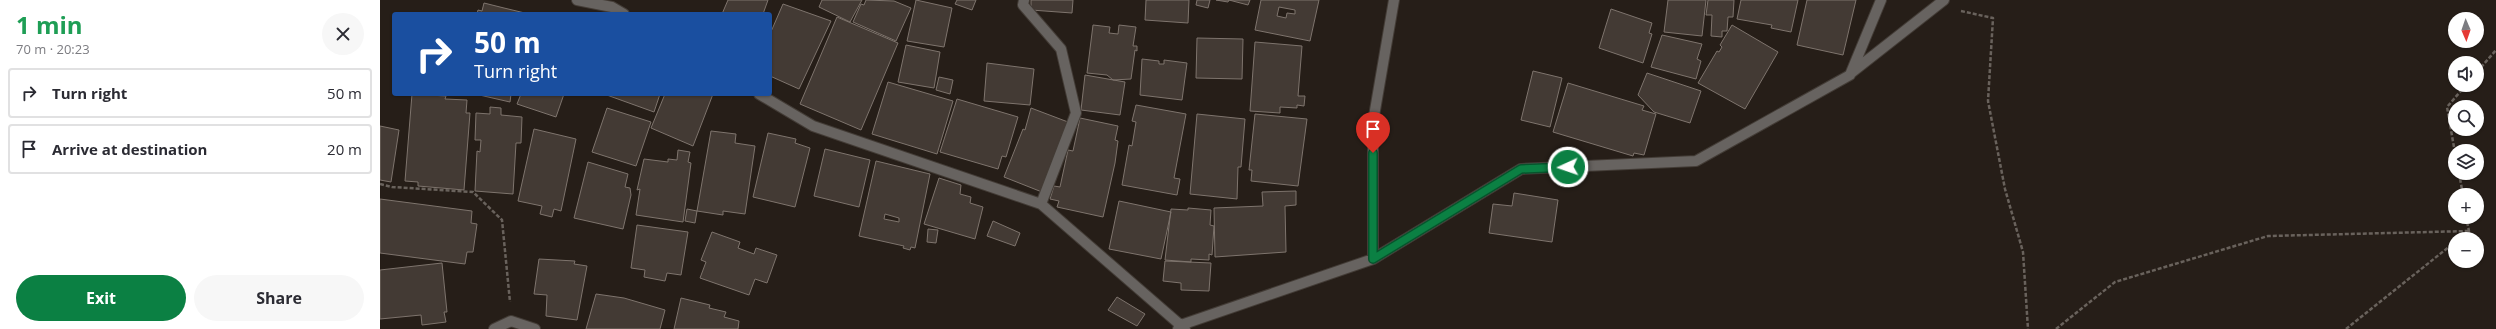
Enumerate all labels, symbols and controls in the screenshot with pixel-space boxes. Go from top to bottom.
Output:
text: 1 min [16,8,83,41]
north arrow [2448,12,2484,48]
map controls [2448,12,2484,268]
button: close [322,13,364,55]
text: 50 m [474,23,541,61]
icon: right [408,28,460,80]
text: 70 m · 20:23 [16,40,90,58]
button: sound [2448,56,2484,92]
text: Turn right [474,59,557,83]
icon: right [18,82,40,104]
text: Turn right [52,83,127,103]
text: 50 m [327,83,362,103]
button: search [2448,100,2484,136]
pin [1356,112,1390,153]
icon: arrive [1362,118,1384,140]
icon: arrive [18,138,40,160]
text: Arrive at destination [52,139,207,159]
text: 20 m [327,139,362,159]
button: layers [2448,144,2484,180]
position arrow [1547,146,1589,188]
button: + [2448,188,2484,224]
button: − [2448,232,2484,268]
button: Exit [16,275,186,321]
button: Share [194,275,364,321]

